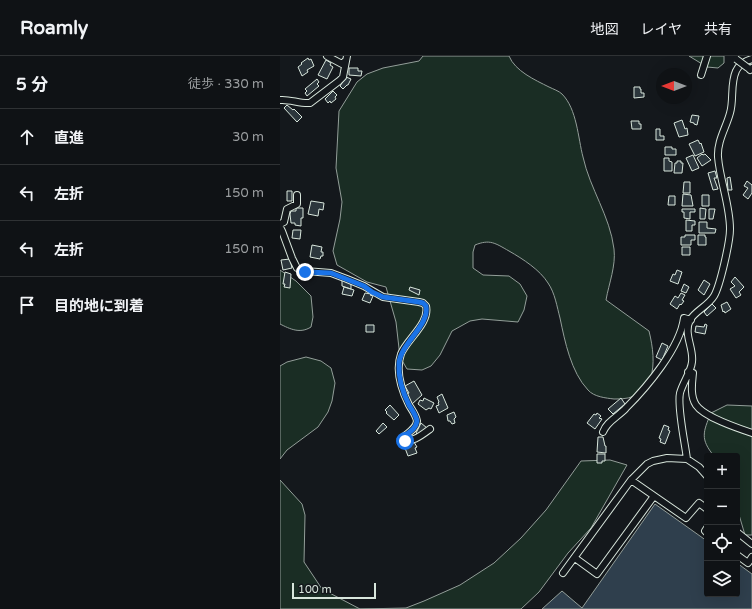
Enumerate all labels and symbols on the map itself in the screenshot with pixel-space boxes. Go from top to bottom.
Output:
north arrow [656,68,692,104]
route end [296,263,314,281]
route start [396,432,414,450]
scale bar [292,581,376,600]

